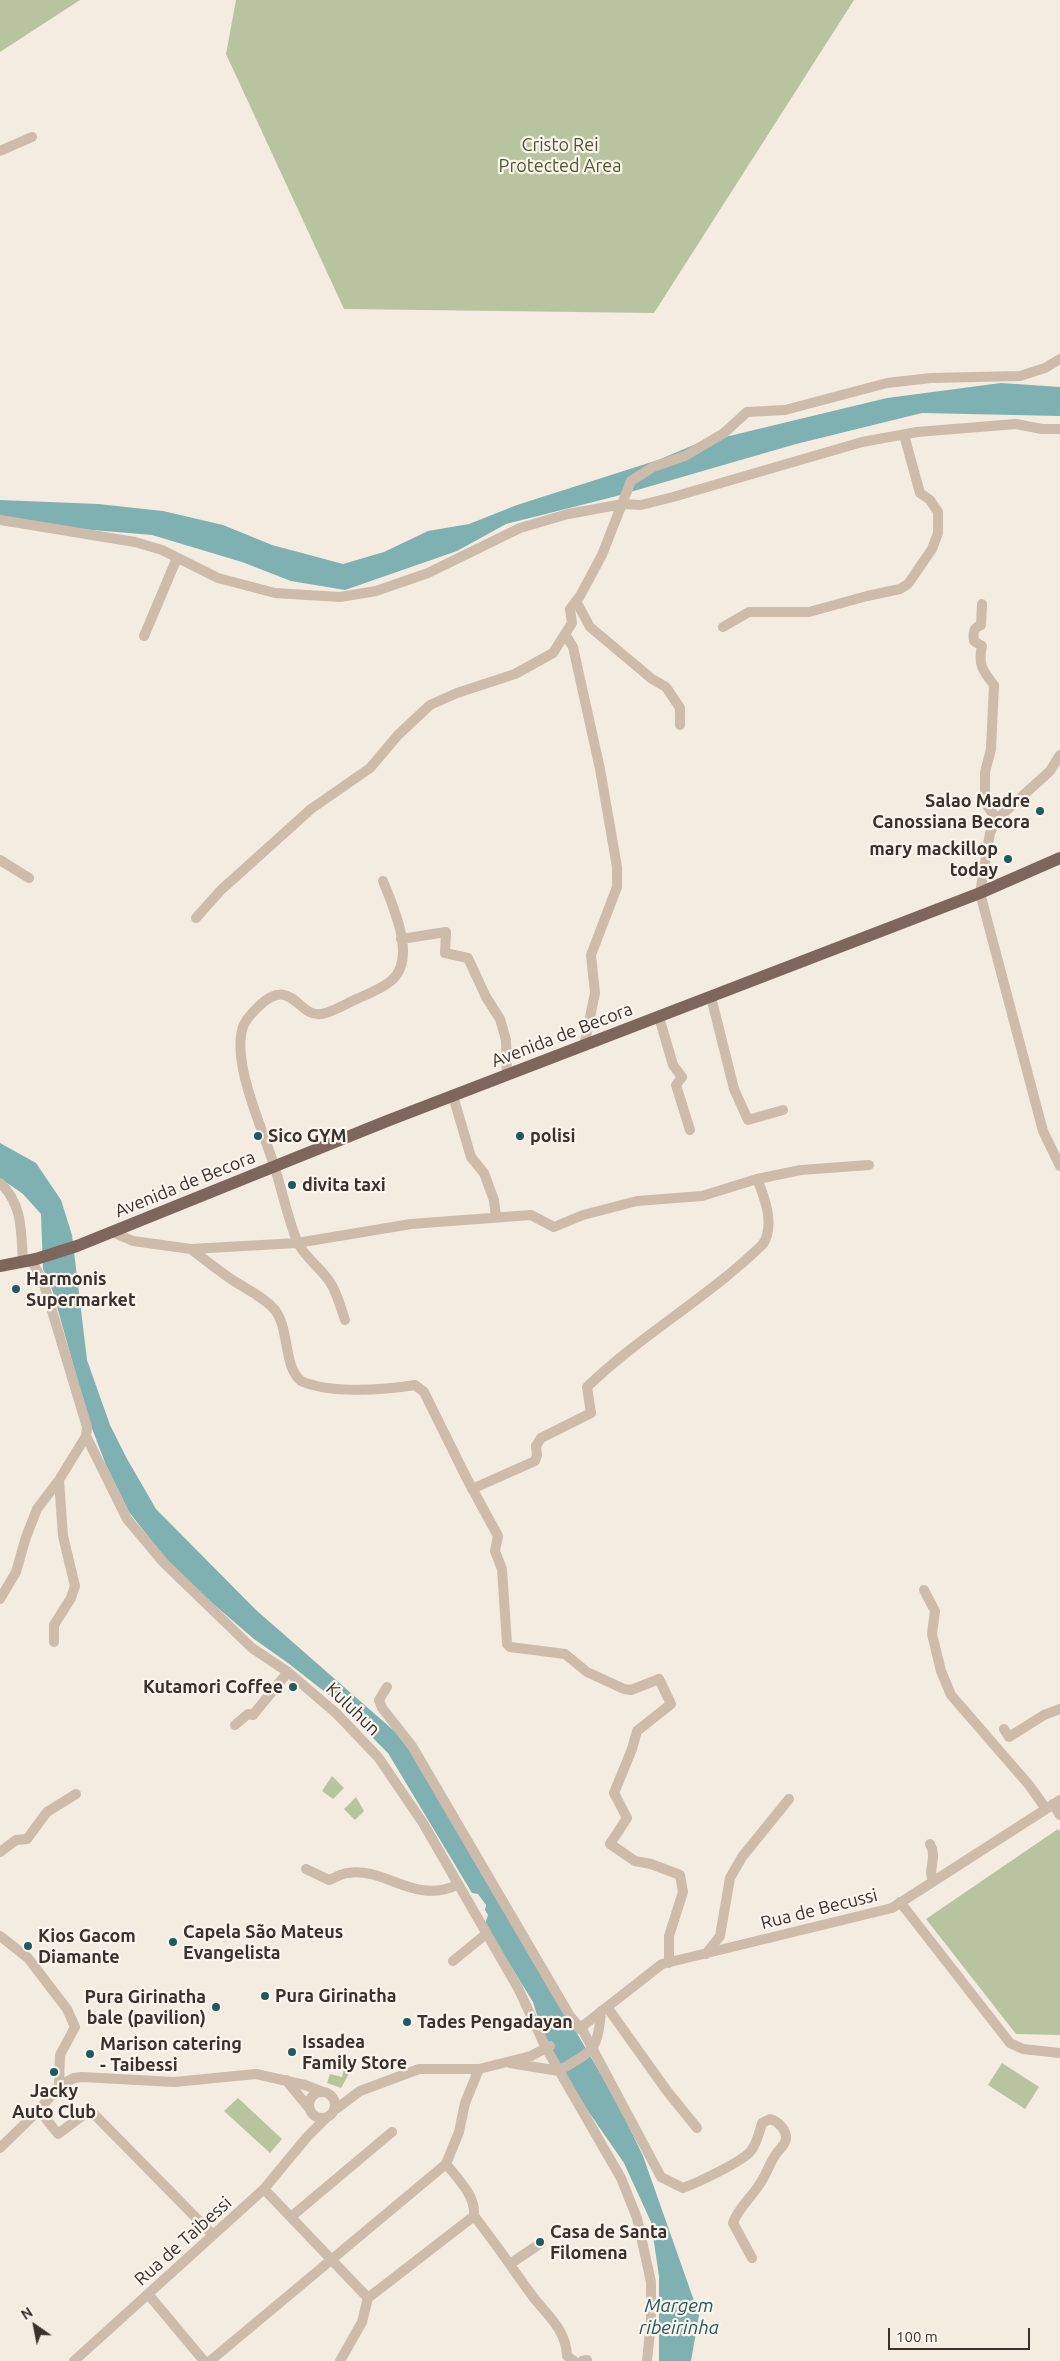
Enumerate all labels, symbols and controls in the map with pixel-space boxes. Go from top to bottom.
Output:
park label: Cristo Rei Protected Area [499,134,621,176]
place label: Salao Madre Canossiana Becora [872,790,1030,832]
marker: Salao Madre Canossiana Becora [1034,805,1046,817]
place label: mary mackillop today [869,838,998,881]
marker: mary mackillop today [1002,853,1014,865]
street label: Avenida de Becora [488,998,636,1072]
place label: Sico GYM [268,1125,347,1147]
place label: polisi [530,1125,576,1147]
marker: Sico GYM [252,1130,264,1142]
marker: polisi [514,1130,526,1142]
street label: Avenida de Becora [112,1146,258,1222]
place label: divita taxi [302,1174,386,1196]
marker: divita taxi [286,1179,298,1191]
place label: Harmonis Supermarket [26,1268,136,1310]
marker: Harmonis Supermarket [10,1283,22,1295]
place label: Kutamori Coffee [143,1676,283,1698]
street label: Kuluhun [321,1678,385,1740]
marker: Kutamori Coffee [287,1681,299,1693]
street label: Rua de Becussi [758,1884,880,1934]
place label: Capela São Mateus Evangelista [183,1921,343,1964]
place label: Kios Gacom Diamante [38,1925,136,1968]
marker: Capela São Mateus Evangelista [167,1936,179,1948]
marker: Kios Gacom Diamante [22,1940,34,1952]
place label: Pura Girinatha [275,1985,396,2007]
place label: Pura Girinatha bale (pavilion) [85,1986,206,2028]
marker: Pura Girinatha [259,1990,271,2002]
marker: Pura Girinatha bale (pavilion) [210,2001,222,2013]
place label: Tades Pengadayan [417,2011,573,2033]
marker: Tades Pengadayan [401,2016,413,2028]
place label: Issadea Family Store [302,2031,407,2074]
place label: Marison catering - Taibessi [100,2033,242,2076]
marker: Issadea Family Store [286,2046,298,2058]
marker: Marison catering - Taibessi [84,2048,96,2060]
marker: Jacky Auto Club [48,2066,60,2078]
place label: Jacky Auto Club [12,2080,96,2122]
street label: Rua de Taibessi [130,2192,236,2290]
place label: Casa de Santa Filomena [550,2221,667,2264]
marker: Casa de Santa Filomena [534,2236,546,2248]
water label: Margem ribeirinha [639,2295,719,2339]
north arrow [10,2301,60,2351]
text: N [18,2304,36,2323]
scale bar [890,2318,1032,2350]
text: 100 m [896,2328,938,2345]

